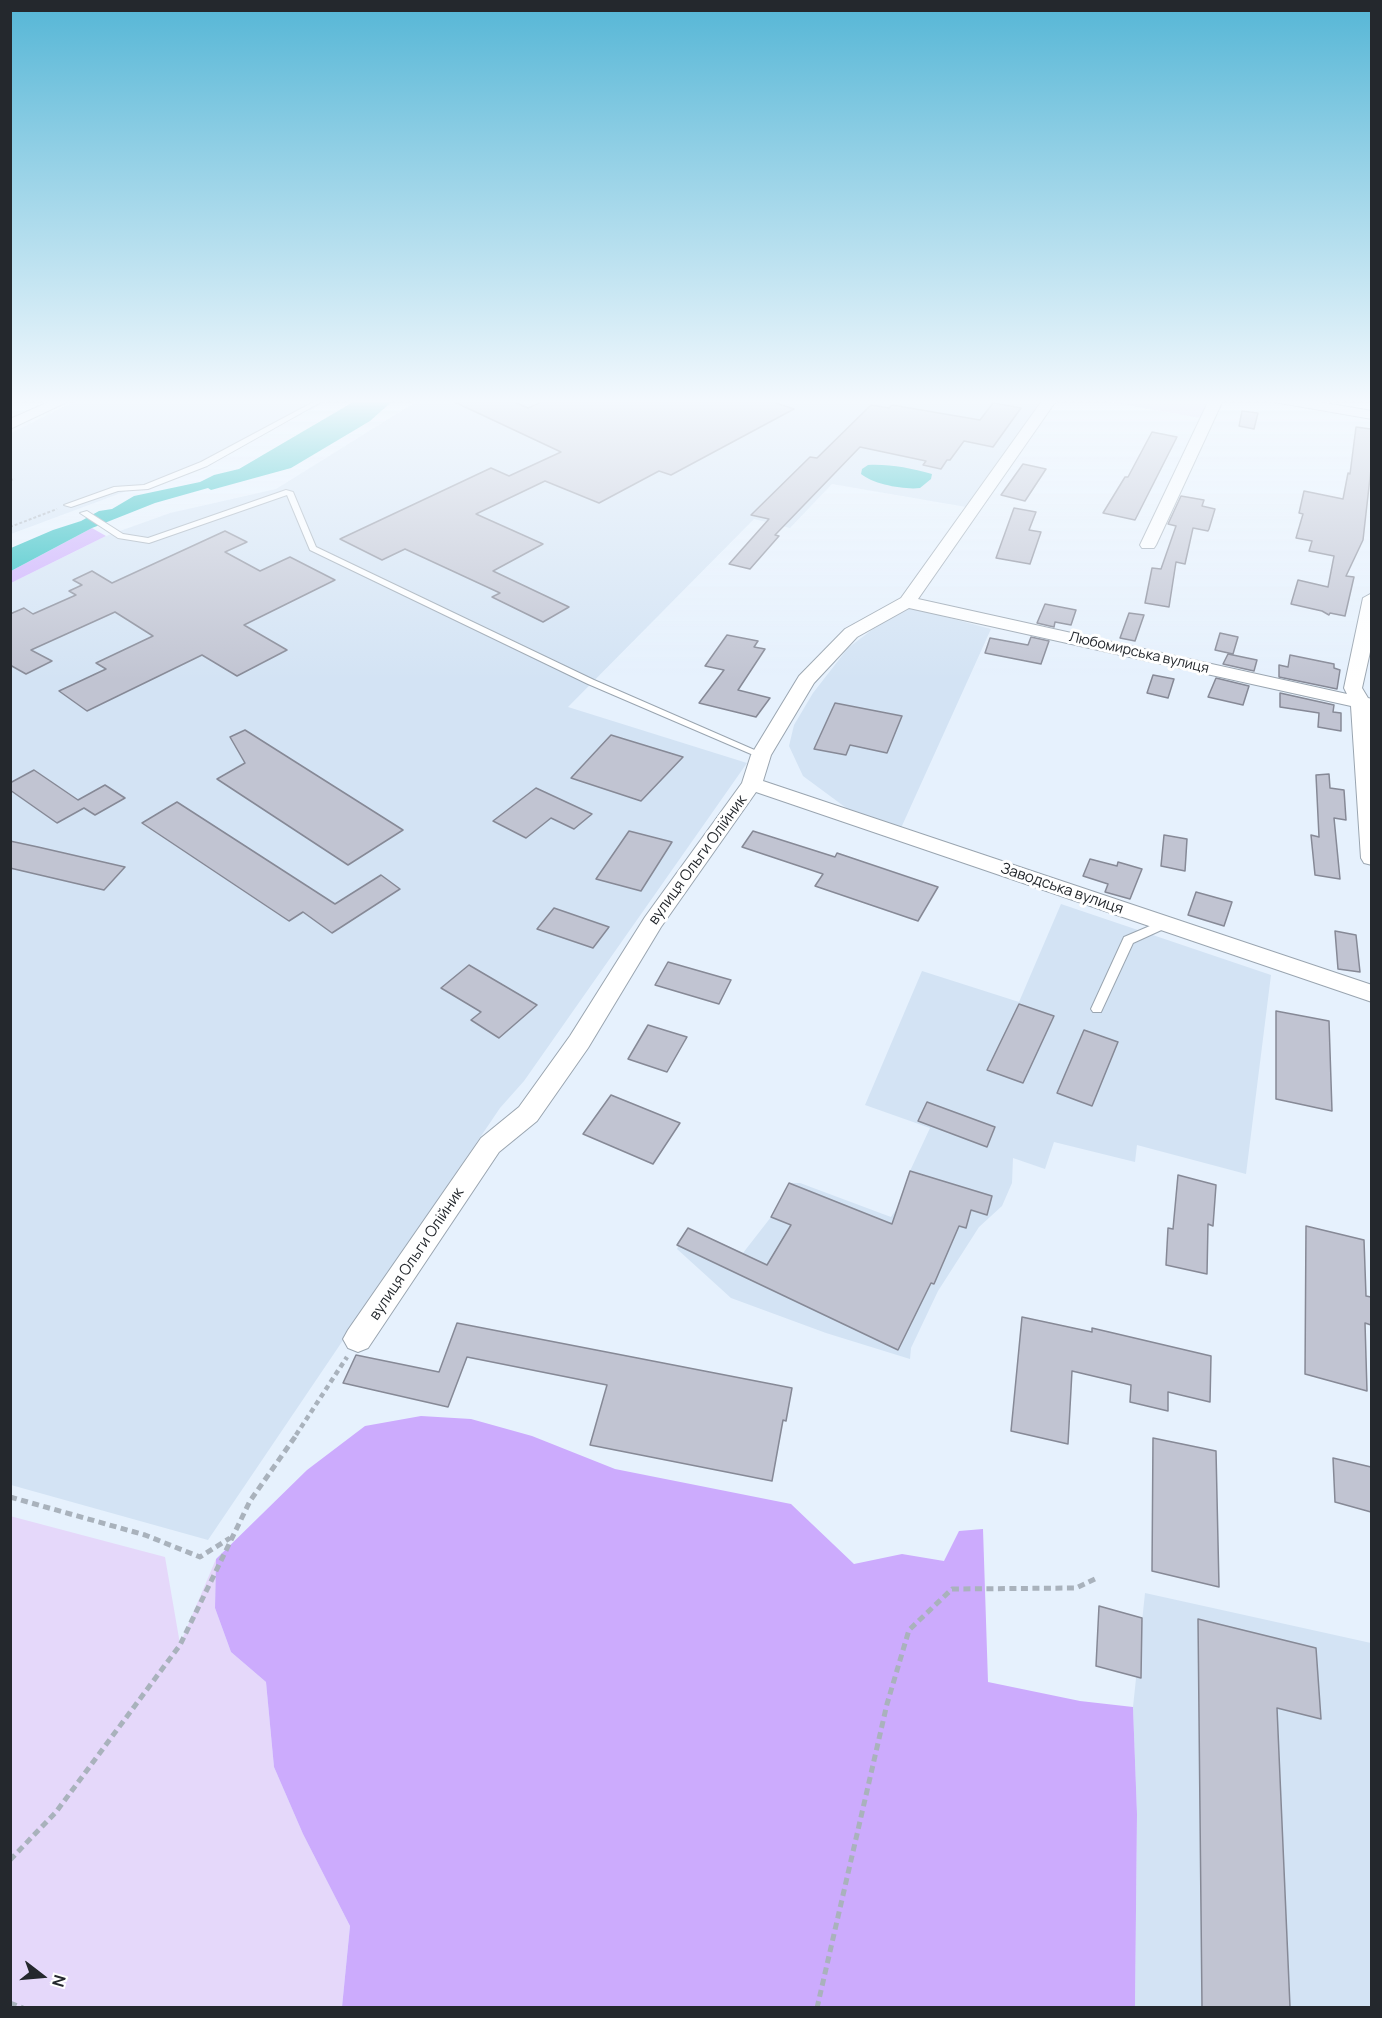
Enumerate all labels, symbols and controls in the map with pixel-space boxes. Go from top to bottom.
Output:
street label: Любомирська вулиця [1067,629,1211,677]
street label: вулиця Ольги Олійник [645,792,751,928]
street label: Заводська вулиця [998,860,1126,918]
street label: вулиця Ольги Олійник [366,1184,468,1324]
north arrow [12,1946,72,2006]
text: N [47,1972,71,1990]

